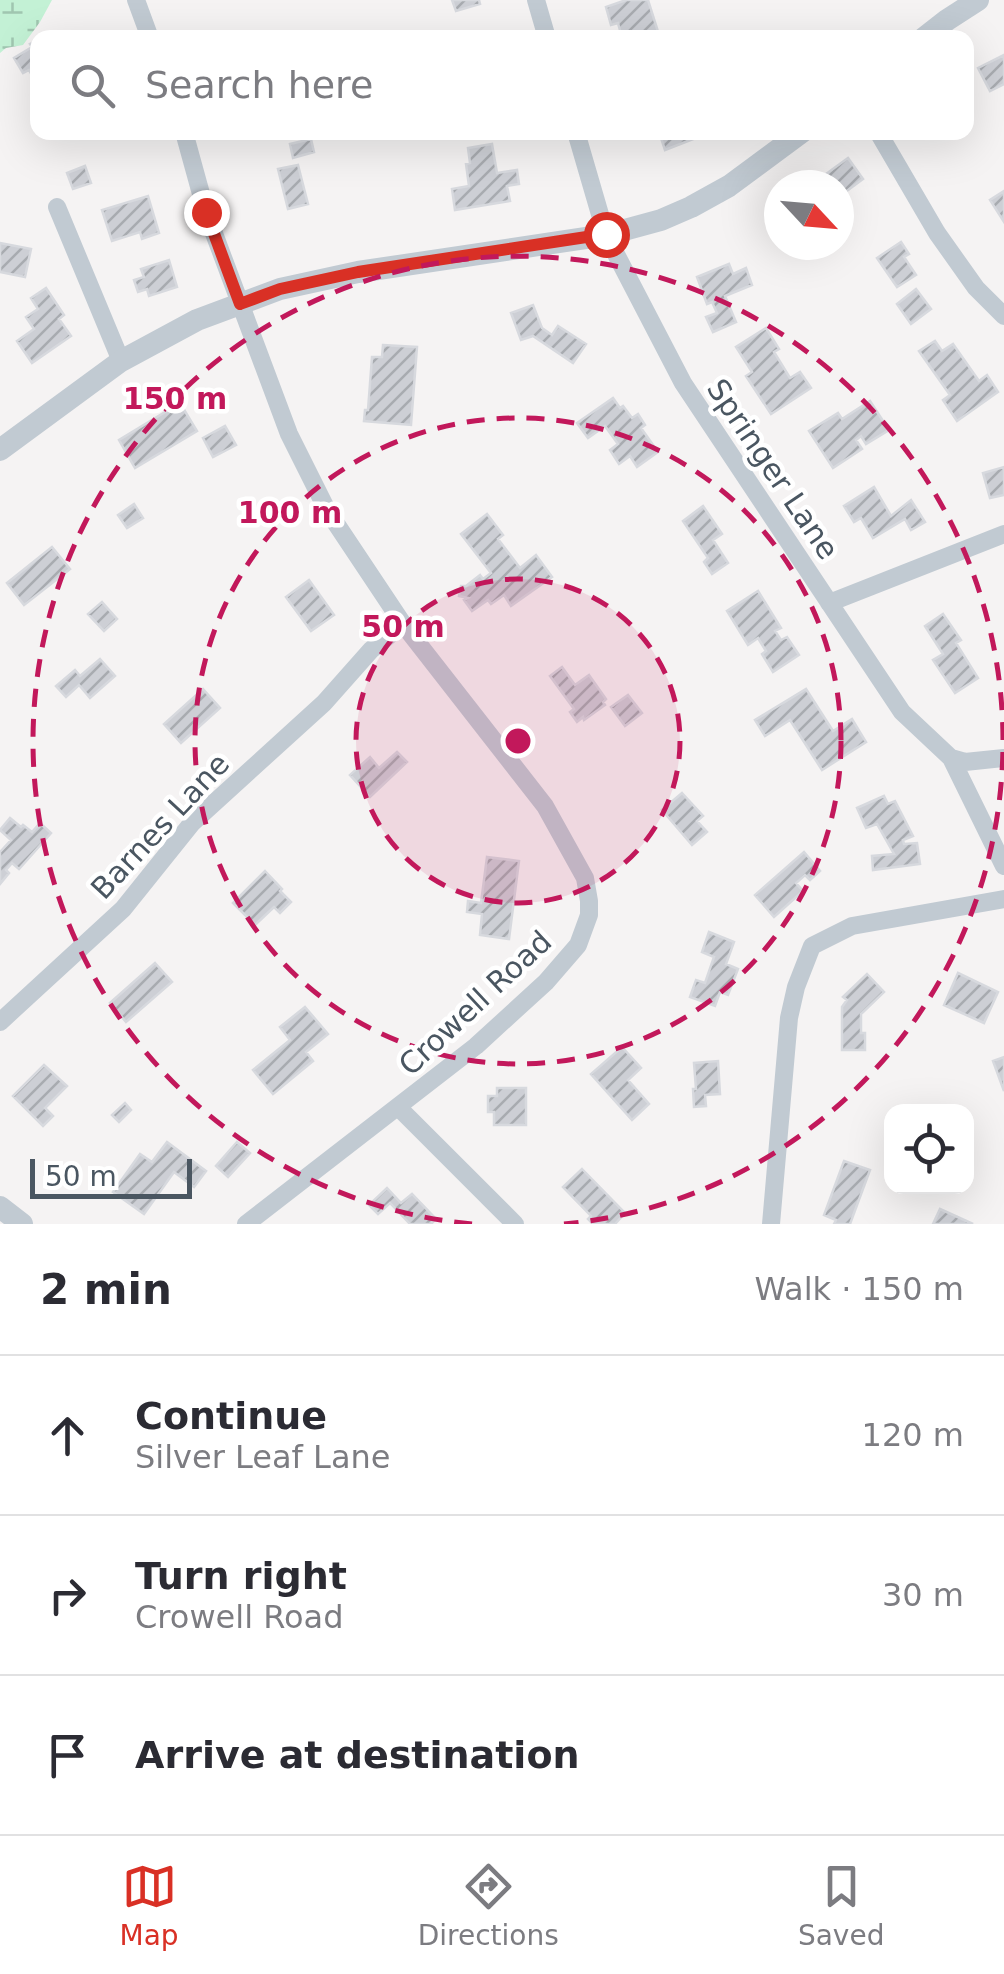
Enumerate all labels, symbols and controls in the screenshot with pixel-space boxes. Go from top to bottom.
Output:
search box [30,30,974,140]
icon: search [65,58,120,113]
text: Search here [145,63,373,107]
north arrow [764,170,854,260]
route end [184,190,230,236]
route start [584,212,630,258]
street label: Springer Lane [700,372,846,566]
text: 150 m [123,381,227,416]
text: 100 m [238,495,342,530]
text: 50 m [361,609,445,644]
centre of rings [500,723,536,759]
street label: Barnes Lane [84,746,236,906]
street label: Crowell Road [392,924,558,1082]
map controls [884,1104,974,1194]
button: locate [884,1104,974,1194]
scale bar [30,1154,192,1198]
text: 50 m [45,1160,117,1193]
text: 2 min [40,1265,172,1314]
text: Walk · 150 m [754,1270,964,1308]
text: Continue [135,1394,327,1438]
icon: ahead [40,1408,95,1463]
text: 120 m [862,1416,964,1454]
text: Silver Leaf Lane [135,1438,390,1476]
text: Turn right [135,1554,347,1598]
icon: right [40,1568,95,1623]
text: 30 m [882,1576,964,1614]
text: Crowell Road [135,1598,343,1636]
icon: arrive [40,1728,95,1783]
text: Arrive at destination [135,1733,580,1777]
tab: Map [120,1859,179,1952]
tab: Directions [418,1859,559,1952]
tab: Saved [798,1859,884,1952]

